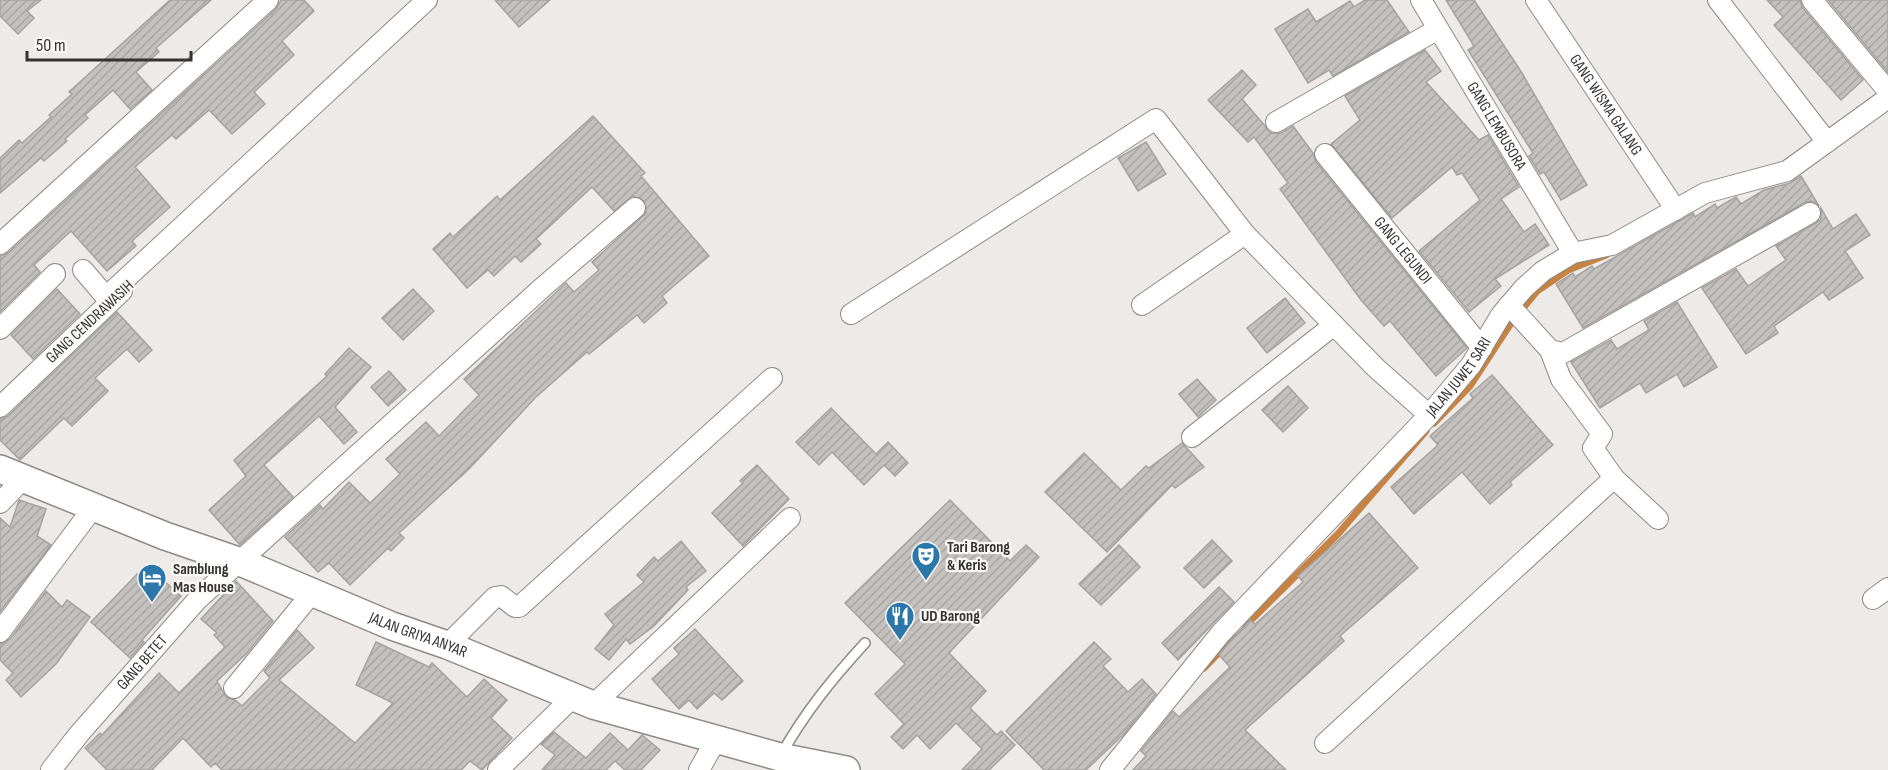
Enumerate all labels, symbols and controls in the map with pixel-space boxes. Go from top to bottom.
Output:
scale bar [27,24,190,62]
text: 50 m [36,35,66,56]
street label: GANG WISMA GALANG [1566,51,1646,159]
street label: GANG LEMBUSORA [1463,78,1531,174]
street label: GANG LEGUNDI [1370,213,1436,288]
street label: GANG CENDRAWASIH [42,277,138,367]
street label: JALAN JUWET SARI [1421,334,1495,421]
place label: Tari Barong & Keris [947,538,1010,575]
theatre icon: Tari Barong & Keris [910,540,942,582]
place label: Samblung Mas House [173,560,234,597]
hotel icon: Samblung Mas House [136,562,168,604]
restaurant icon: UD Barong [884,600,916,642]
place label: UD Barong [921,607,980,626]
street label: JALAN GRIYA ANYAR [365,608,470,662]
street label: GANG BETET [113,631,172,694]

